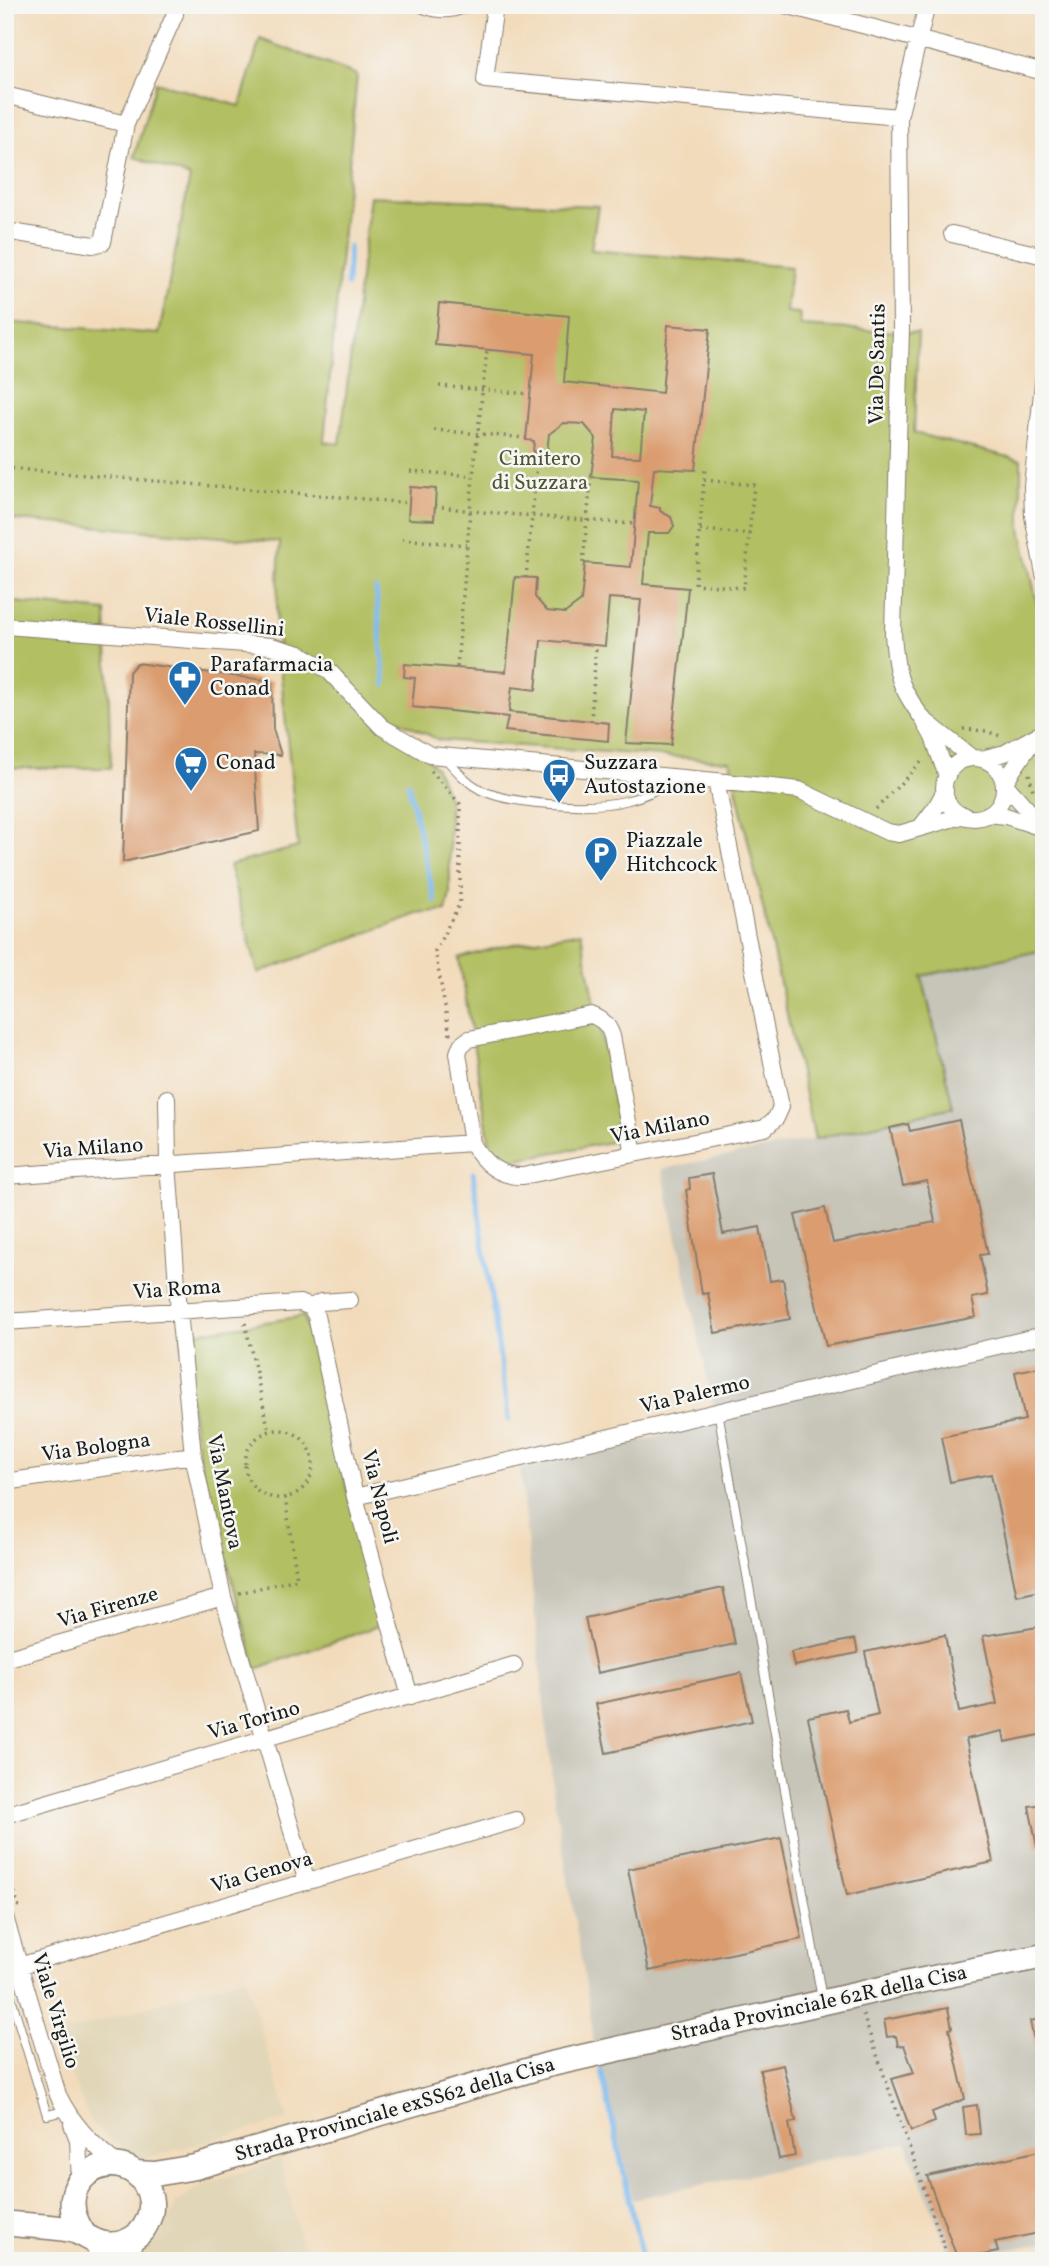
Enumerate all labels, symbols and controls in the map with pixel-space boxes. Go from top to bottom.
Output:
street label: Via De Santis [862,303,894,425]
park label: Cimitero di Suzzara [492,445,588,498]
street label: Viale Rossellini [142,601,286,645]
place label: Parafarmacia Conad [210,651,334,704]
pharmacy icon: Parafarmacia Conad [166,658,204,707]
supermarket icon: Conad [172,744,210,793]
place label: Conad [216,749,276,778]
place label: Suzzara Autostazione [584,749,706,802]
bus stop icon: Suzzara Autostazione [540,756,578,805]
place label: Piazzale Hitchcock [626,827,718,880]
parking icon: Piazzale Hitchcock [582,834,620,883]
street label: Via Milano [608,1104,712,1152]
street label: Via Milano [42,1131,144,1167]
street label: Via Roma [132,1272,222,1308]
street label: Via Palermo [637,1368,753,1422]
street label: Via Bologna [40,1426,152,1470]
street label: Via Mantova [199,1432,249,1552]
street label: Via Napoli [353,1447,405,1547]
street label: Via Firenze [54,1580,162,1636]
street label: Via Torino [205,1694,303,1748]
street label: Via Genova [208,1845,316,1901]
street label: Viale Virgilio [24,1950,86,2072]
street label: Strada Provinciale 62R della Cisa [668,1958,970,2050]
street label: Strada Provinciale exSS62 della Cisa [231,2050,559,2170]

